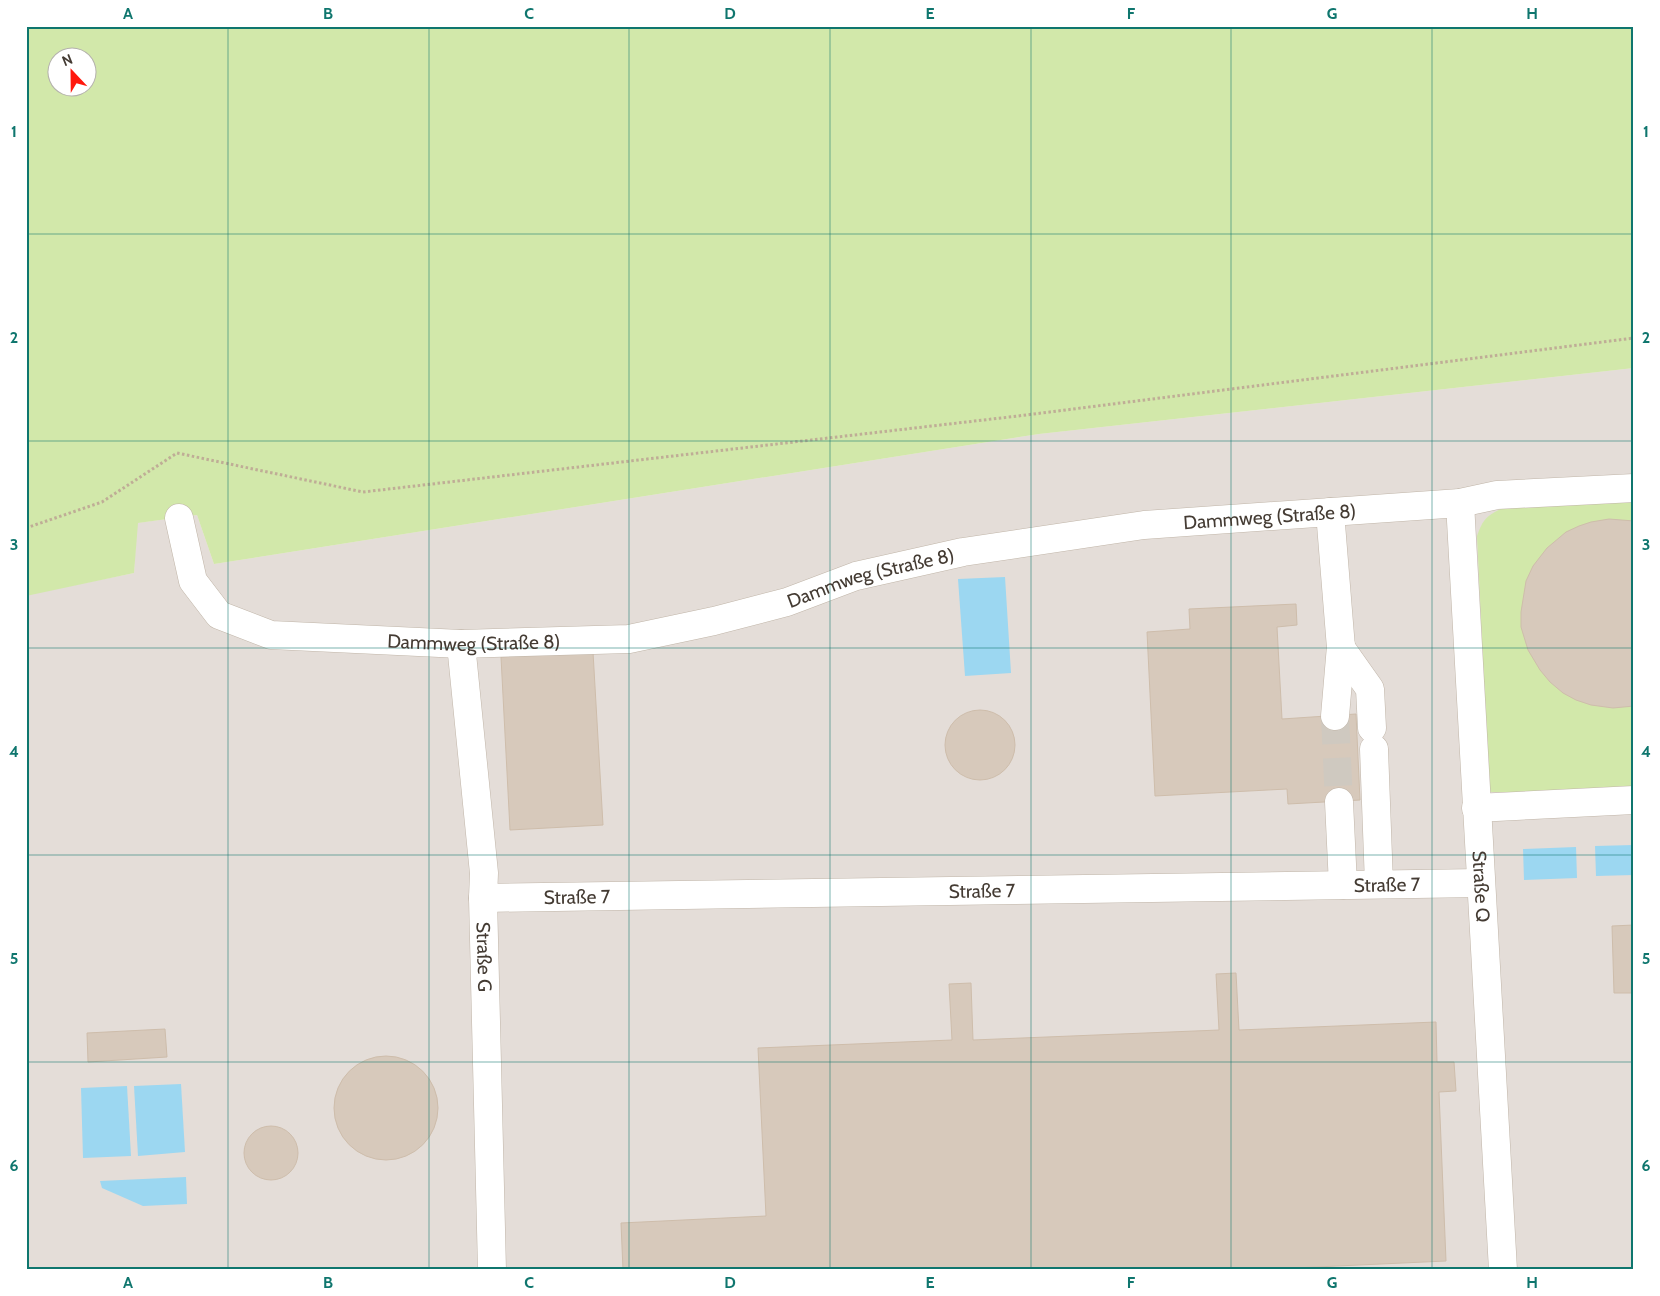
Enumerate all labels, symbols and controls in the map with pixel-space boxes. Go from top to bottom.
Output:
text: A [123,4,133,23]
text: B [323,4,333,23]
text: C [524,4,534,23]
text: D [724,4,736,23]
text: E [925,4,935,23]
text: F [1127,4,1136,23]
text: G [1327,4,1337,23]
text: H [1526,4,1538,23]
north arrow [48,48,98,98]
text: N [59,50,75,70]
text: 1 [11,122,17,141]
text: 1 [1643,122,1649,141]
text: 2 [10,328,18,347]
text: 2 [1642,328,1650,347]
street label: Dammweg (Straße 8) [1182,499,1357,534]
text: 3 [10,535,18,554]
text: 3 [1642,535,1650,554]
street label: Dammweg (Straße 8) [784,543,956,612]
street label: Dammweg (Straße 8) [387,629,561,656]
text: 4 [9,742,19,761]
text: 4 [1641,742,1651,761]
street label: Straße Q [1468,850,1495,923]
street label: Straße 7 [1353,872,1421,896]
street label: Straße 7 [948,878,1016,902]
street label: Straße 7 [543,885,611,909]
street label: Straße G [472,922,497,992]
text: 5 [10,949,18,968]
text: 5 [1642,949,1650,968]
text: 6 [10,1156,19,1175]
text: 6 [1642,1156,1651,1175]
text: A [123,1273,133,1292]
text: B [323,1273,333,1292]
text: C [524,1273,534,1292]
text: D [724,1273,736,1292]
text: E [925,1273,935,1292]
text: F [1127,1273,1136,1292]
text: G [1327,1273,1337,1292]
text: H [1526,1273,1538,1292]

